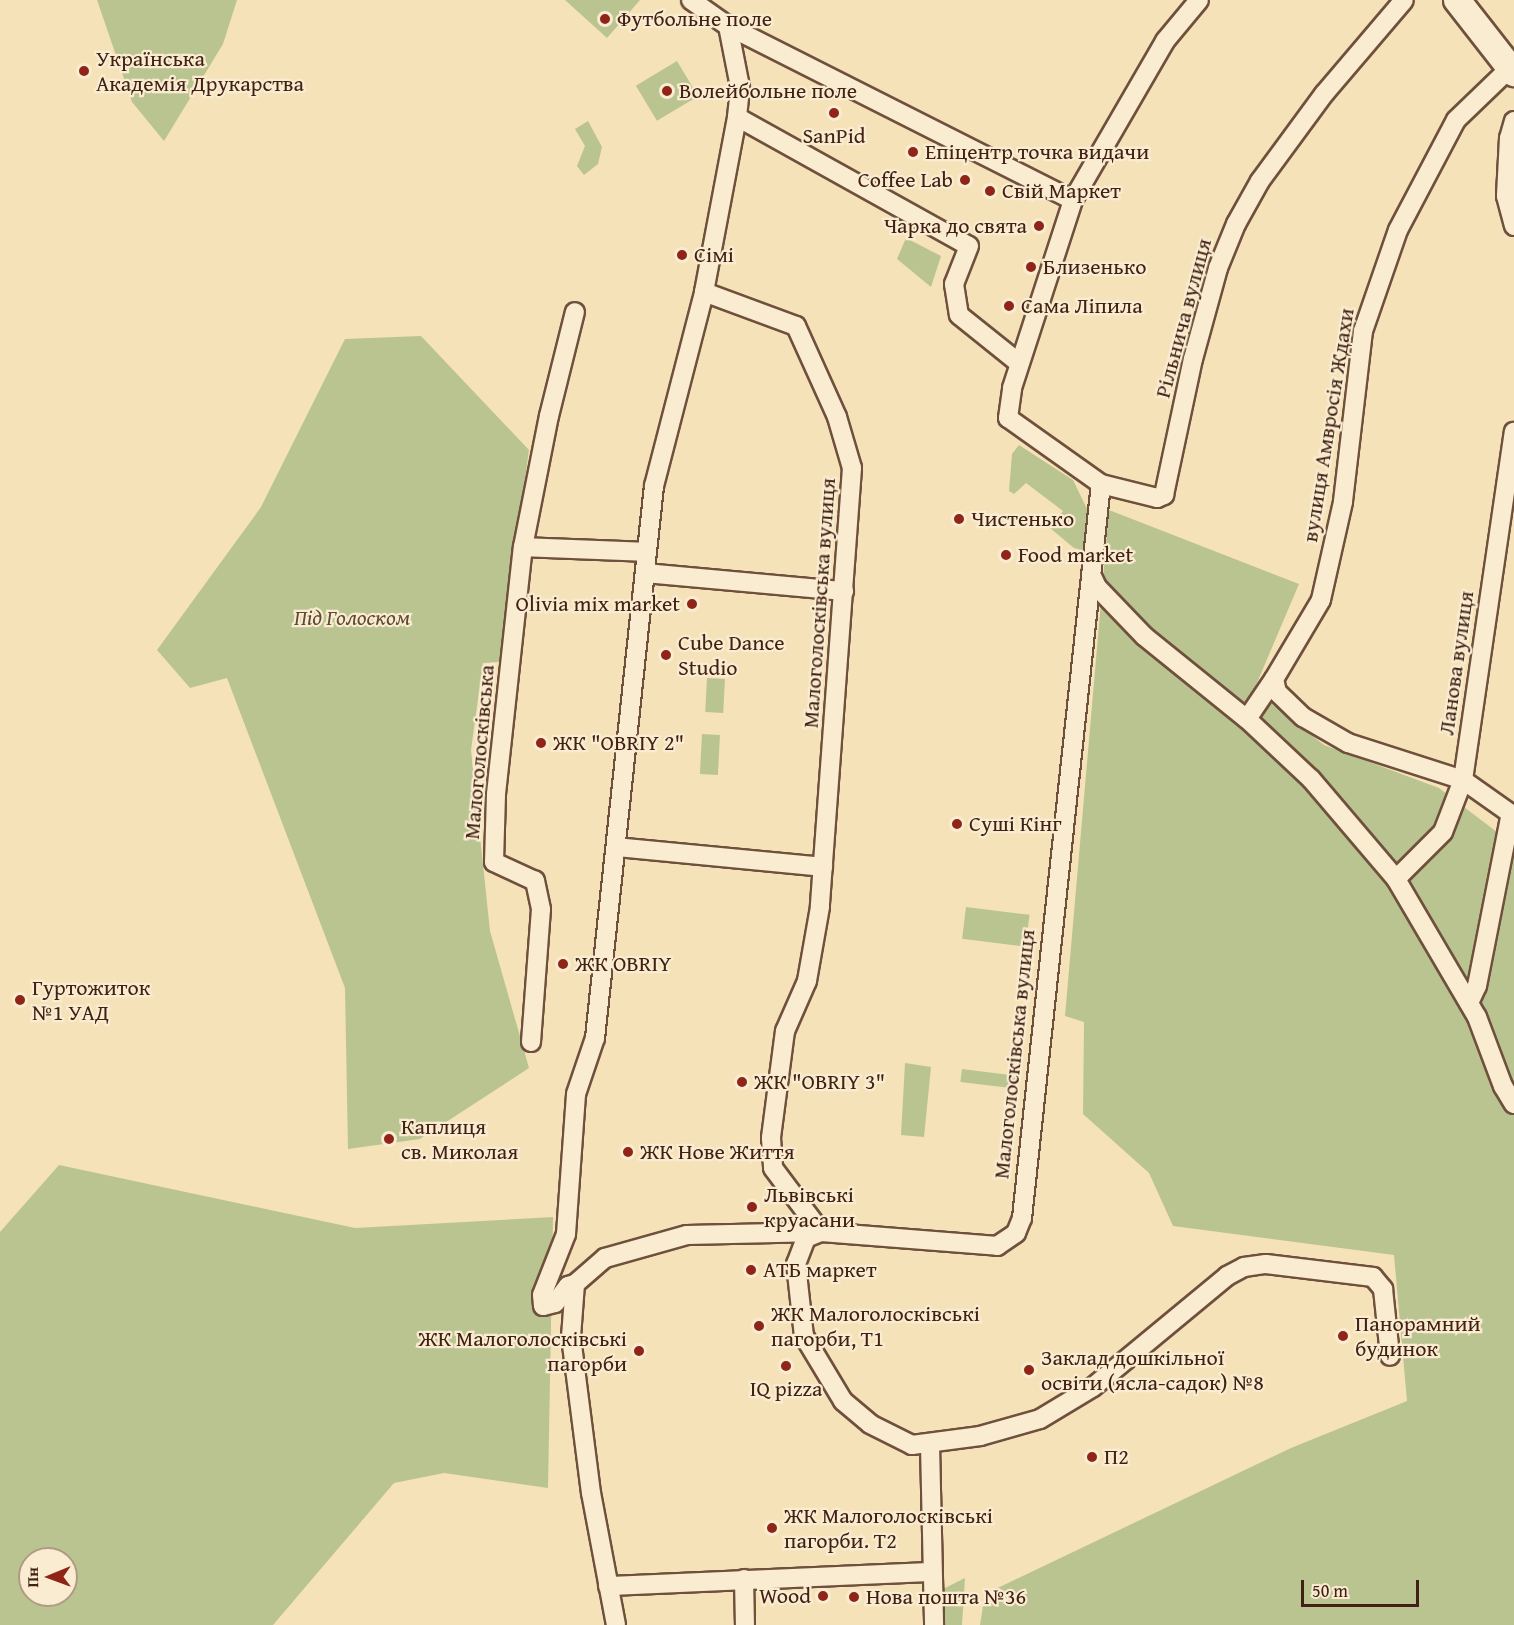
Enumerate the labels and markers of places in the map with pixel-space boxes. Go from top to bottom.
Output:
place label: Футбольне поле [617,6,772,32]
marker: Футбольне поле [598,12,612,26]
place label: Українська Академія Друкарства [96,45,304,96]
marker: Українська Академія Друкарства [77,64,91,78]
place label: Волейбольне поле [679,78,857,104]
marker: Волейбольне поле [660,84,674,98]
marker: SanPid [827,106,841,120]
place label: SanPid [802,123,866,149]
place label: Епіцентр точка видачи [925,139,1149,165]
marker: Епіцентр точка видачи [906,145,920,159]
place label: Coffee Lab [858,167,953,193]
marker: Coffee Lab [958,173,972,187]
place label: Свій Маркет [1002,178,1121,204]
marker: Свій Маркет [983,184,997,198]
place label: Чарка до свята [884,213,1027,239]
marker: Чарка до свята [1032,219,1046,233]
place label: Сімі [694,242,734,268]
marker: Сімі [675,248,689,262]
place label: Близенько [1043,254,1146,280]
marker: Близенько [1024,260,1038,274]
place label: Сама Ліпила [1021,293,1143,319]
marker: Сама Ліпила [1002,299,1016,313]
place label: Чистенько [971,506,1074,532]
marker: Чистенько [952,512,966,526]
place label: Food market [1018,542,1133,568]
marker: Food market [999,548,1013,562]
place label: Olivia mix market [515,591,680,617]
marker: Olivia mix market [685,597,699,611]
place label: Cube Dance Studio [678,629,785,680]
marker: Cube Dance Studio [659,648,673,662]
place label: ЖК "OBRIY 2" [553,730,684,756]
marker: ЖК "OBRIY 2" [534,736,548,750]
place label: Суші Кінг [969,811,1062,837]
marker: Суші Кінг [950,817,964,831]
place label: ЖК OBRIY [575,951,671,977]
marker: ЖК OBRIY [556,957,570,971]
place label: Гуртожиток №1 УАД [32,974,150,1026]
marker: Гуртожиток №1 УАД [13,993,27,1007]
place label: ЖК "OBRIY 3" [754,1069,885,1095]
marker: ЖК "OBRIY 3" [735,1075,749,1089]
place label: Каплиця св. Миколая [401,1113,518,1164]
marker: Каплиця св. Миколая [382,1132,396,1146]
place label: ЖК Нове Життя [640,1139,795,1165]
marker: ЖК Нове Життя [621,1145,635,1159]
place label: Львівські круасани [764,1181,855,1232]
marker: Львівські круасани [745,1200,759,1214]
place label: АТБ маркет [763,1257,877,1283]
marker: АТБ маркет [744,1263,758,1277]
place label: ЖК Малоголосківські пагорби, Т1 [771,1300,980,1352]
place label: Панорамний будинок [1355,1310,1481,1362]
marker: ЖК Малоголосківські пагорби, Т1 [752,1319,766,1333]
place label: ЖК Малоголосківські пагорби [418,1325,627,1376]
marker: Панорамний будинок [1336,1329,1350,1343]
marker: ЖК Малоголосківські пагорби [632,1344,646,1358]
place label: Заклад дошкільної освіти (ясла-садок) №8 [1041,1344,1264,1396]
marker: IQ pizza [779,1359,793,1373]
marker: Заклад дошкільної освіти (ясла-садок) №8 [1022,1363,1036,1377]
place label: IQ pizza [750,1376,822,1402]
place label: П2 [1104,1444,1129,1470]
marker: П2 [1085,1450,1099,1464]
place label: ЖК Малоголосківські пагорби. Т2 [784,1502,993,1554]
marker: ЖК Малоголосківські пагорби. Т2 [765,1521,779,1535]
place label: Wood [759,1583,811,1609]
place label: Нова пошта №36 [866,1584,1026,1610]
marker: Wood [816,1589,830,1603]
marker: Нова пошта №36 [847,1590,861,1604]

